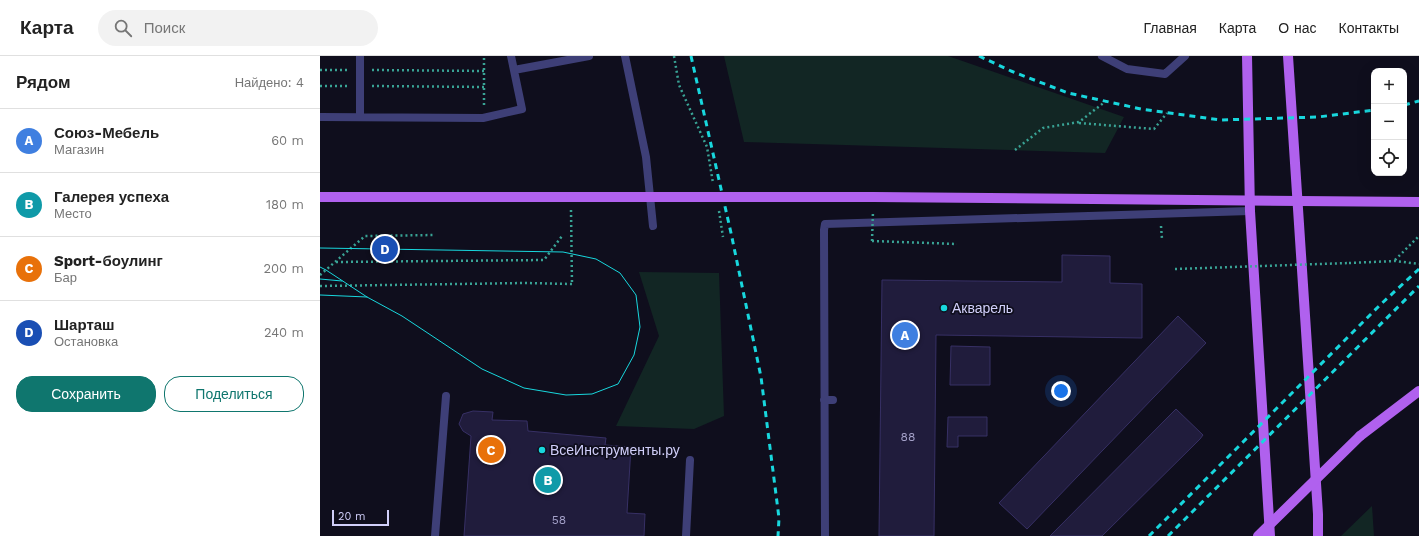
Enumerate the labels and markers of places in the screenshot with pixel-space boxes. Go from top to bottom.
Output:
pin: D [372,234,398,264]
place label: Акварель [952,300,1013,316]
marker: Акварель [939,303,949,313]
pin: A [892,320,918,350]
pin: C [478,435,504,465]
place label: ВсеИнструменты.ру [550,442,680,458]
marker: ВсеИнструменты.ру [537,445,547,455]
pin: B [535,465,561,495]

